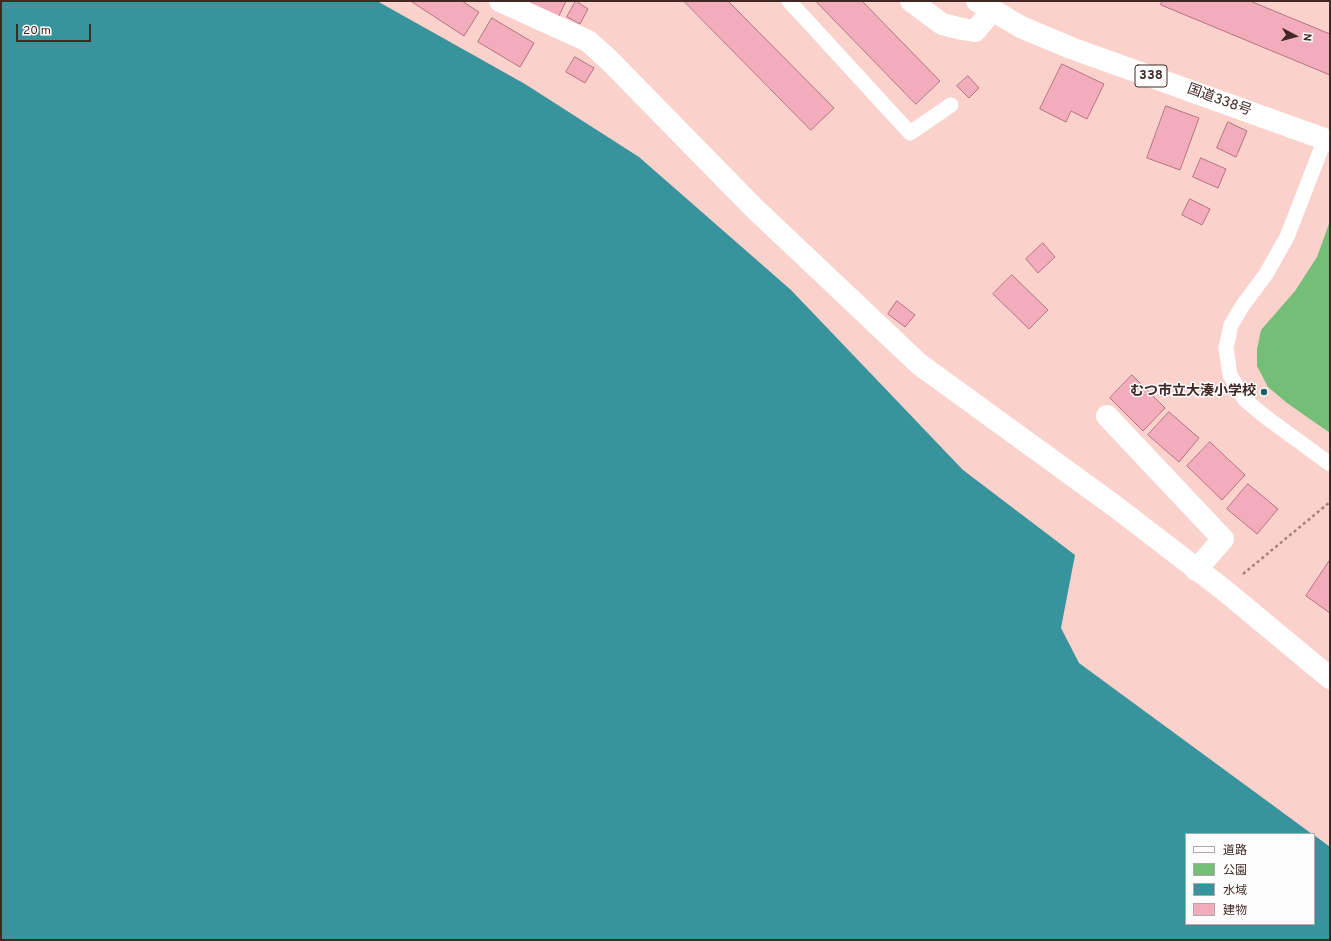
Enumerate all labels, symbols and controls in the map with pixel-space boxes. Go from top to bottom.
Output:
scale bar [18,16,93,42]
north arrow [1275,16,1315,56]
text: 20 m [23,23,51,39]
text: N [1300,33,1314,42]
road number: 338 [1135,65,1167,87]
street label: 国道338号 [1184,82,1254,120]
place label: むつ市立大湊小学校 [1130,384,1256,400]
marker: むつ市立大湊小学校 [1259,387,1269,397]
legend [1185,833,1315,925]
text: 道路 [1223,843,1247,859]
text: 公園 [1223,863,1247,879]
text: 水域 [1223,883,1247,899]
text: 建物 [1223,903,1247,919]

